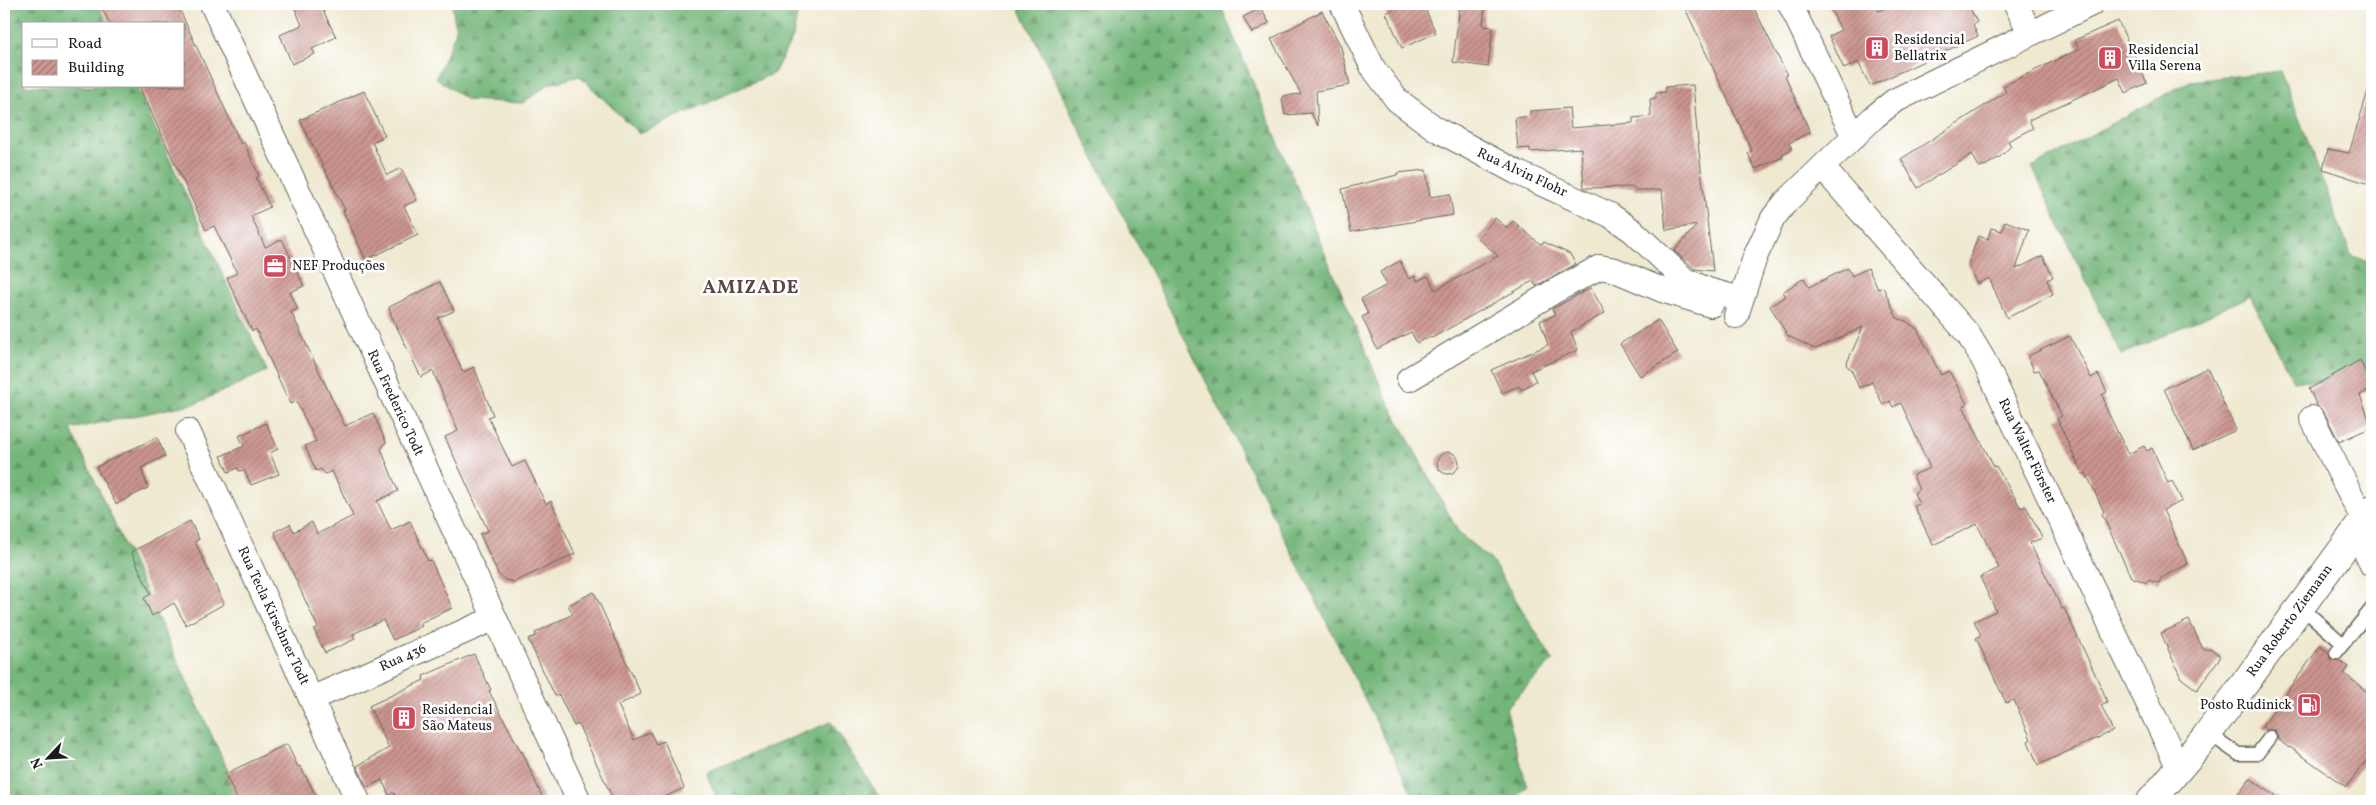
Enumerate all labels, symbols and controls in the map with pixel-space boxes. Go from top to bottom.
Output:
legend [22,22,185,88]
place label: Residencial Bellatrix [1894,31,1965,66]
text: Road [68,34,102,55]
building icon: Residencial Bellatrix [1864,35,1890,61]
place label: Residencial Villa Serena [2128,41,2201,76]
building icon: Residencial Villa Serena [2097,45,2123,71]
text: Building [68,58,125,79]
street label: Rua Alvin Flohr [1474,144,1570,202]
office icon: NEF Produções [262,253,288,279]
place label: NEF Produções [292,257,385,276]
district label: AMIZADE [702,275,800,301]
street label: Rua Frederico Todt [362,347,428,459]
street label: Rua Walter Förster [1993,395,2061,507]
street label: Rua Tecla Kirschner Todt [232,544,314,689]
street label: Rua Roberto Ziemann [2243,561,2337,681]
street label: Rua 436 [377,639,429,677]
fuel station icon: Posto Rudinick [2296,692,2322,718]
place label: Posto Rudinick [2200,696,2292,715]
place label: Residencial São Mateus [422,701,493,736]
building icon: Residencial São Mateus [391,705,417,731]
north arrow [22,732,72,782]
text: N [27,754,48,771]

